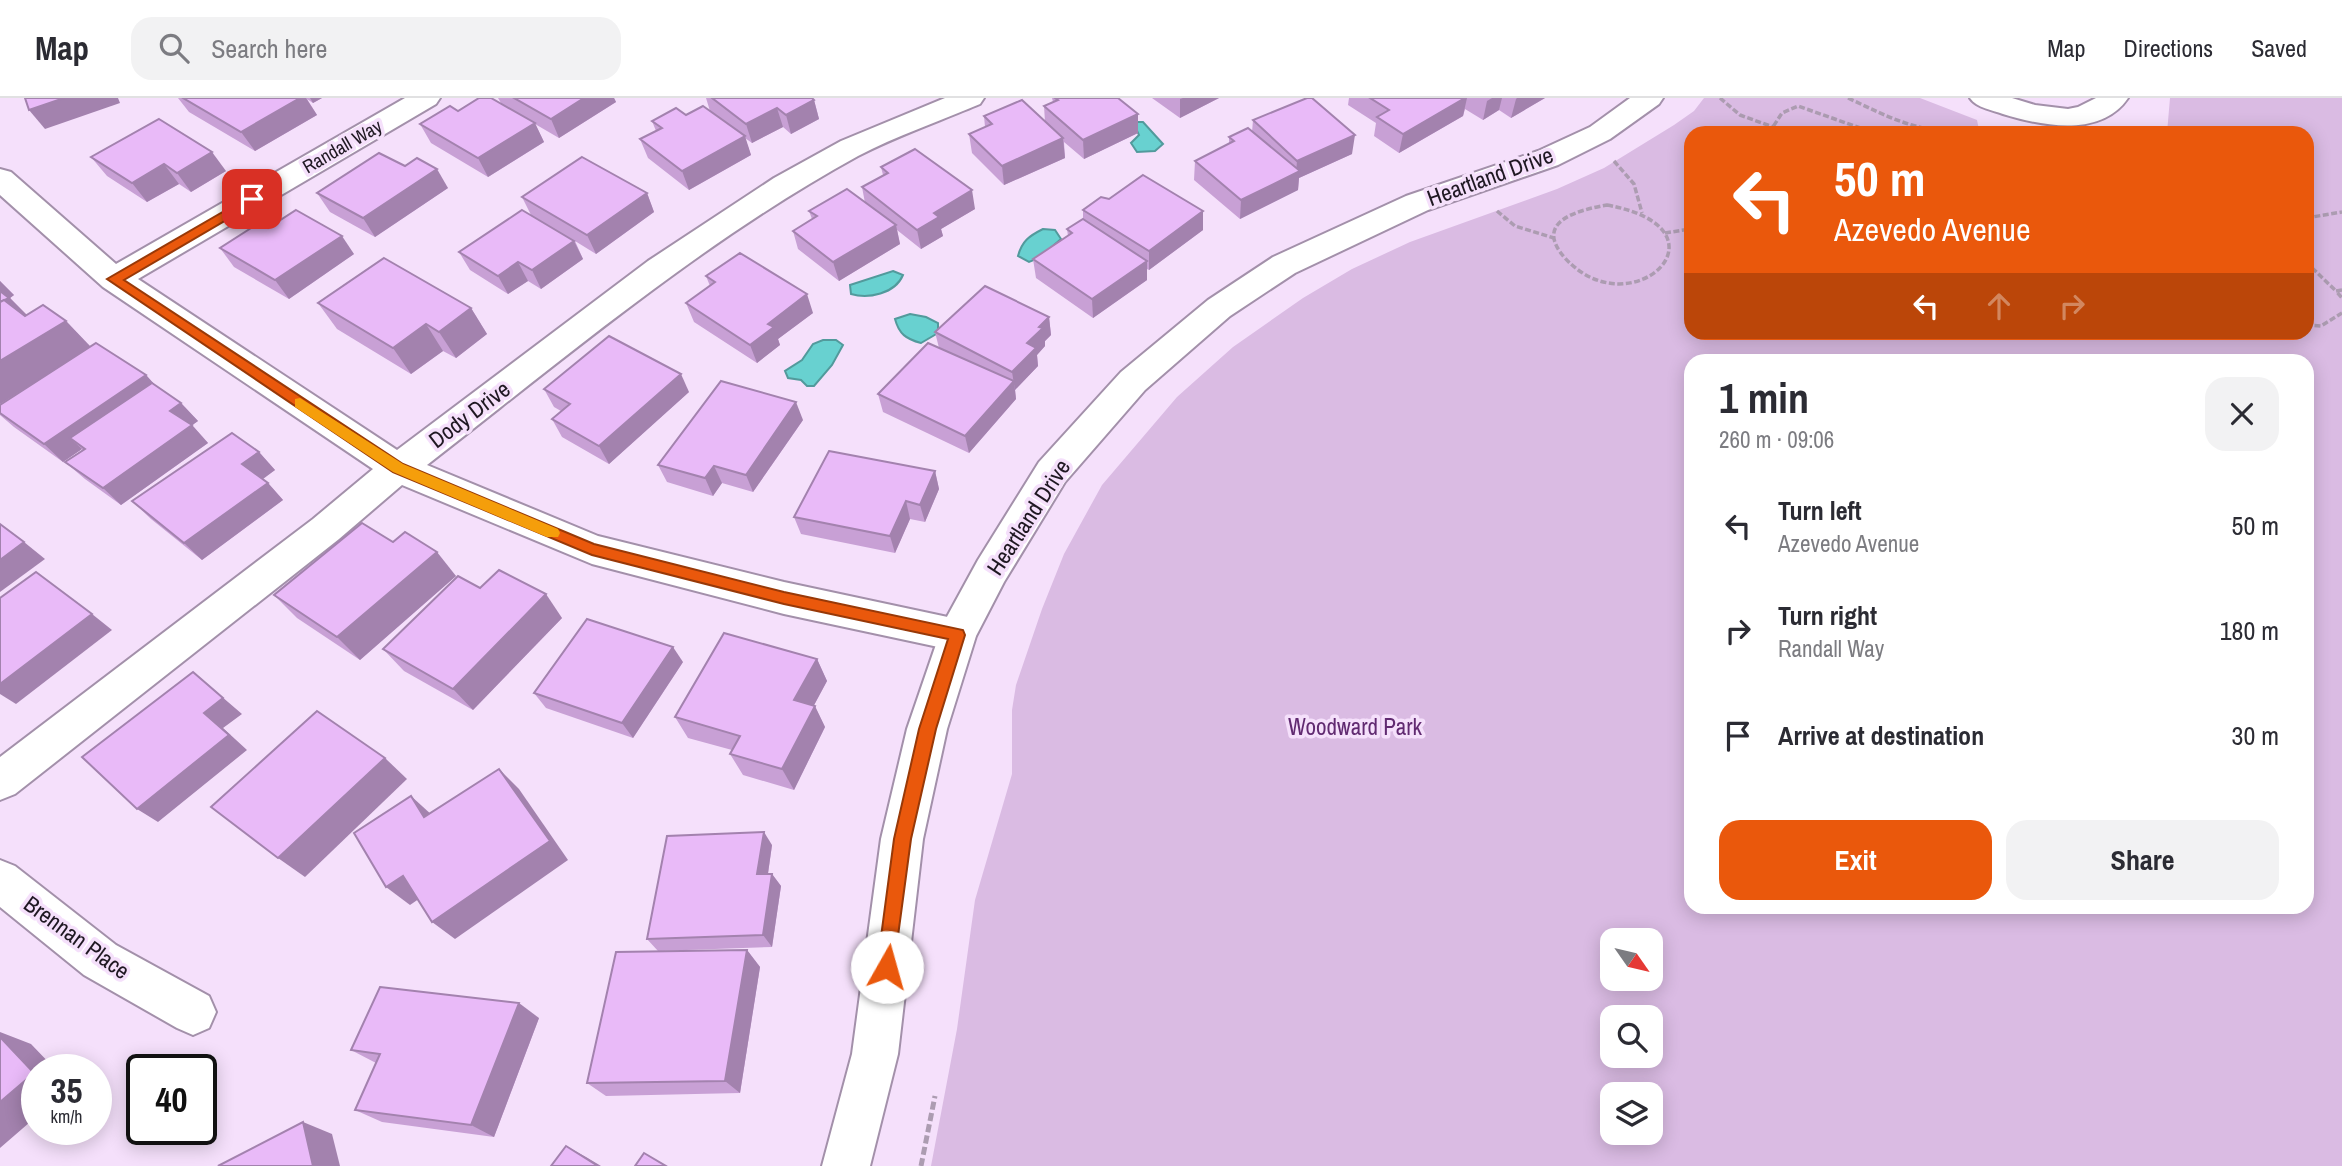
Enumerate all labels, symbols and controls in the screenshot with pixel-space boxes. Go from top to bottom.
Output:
search box [131,17,621,80]
text: Map [35,26,89,70]
icon: search [155,29,193,67]
text: Search here [211,31,327,66]
text: Map [2047,32,2085,64]
text: Directions [2123,32,2213,64]
text: Saved [2251,32,2307,64]
street label: Randall Way [298,113,387,179]
street label: Heartland Drive [1423,139,1557,213]
text: 50 m [1834,145,1926,211]
icon: left [1719,154,1810,245]
pin [222,169,282,229]
icon: arrive [233,180,271,218]
text: Azevedo Avenue [1834,208,2031,251]
icon: left [1907,287,1945,325]
icon: ahead [1980,287,2018,325]
icon: right [2053,287,2091,325]
text: 1 min [1719,370,1809,426]
street label: Dody Drive [422,373,516,455]
button: close [2205,377,2279,451]
text: 260 m · 09:06 [1719,424,1834,455]
street label: Heartland Drive [979,453,1077,581]
text: Turn left [1778,493,1862,528]
icon: left [1719,507,1757,545]
text: 50 m [2232,508,2279,543]
text: Azevedo Avenue [1778,528,1919,559]
text: Turn right [1778,598,1877,633]
icon: right [1719,612,1757,650]
text: 180 m [2220,613,2279,648]
text: Randall Way [1778,633,1884,664]
park label: Woodward Park [1288,711,1422,742]
icon: arrive [1719,717,1757,755]
text: Arrive at destination [1778,718,1984,753]
text: 30 m [2232,718,2279,753]
button: Exit [1719,820,1992,900]
button: Share [2006,820,2279,900]
street label: Brennan Place [18,888,136,986]
north arrow [1600,928,1662,990]
map controls [1600,928,1663,1145]
position arrow [850,930,924,1004]
button: search [1600,1005,1663,1068]
speed limit sign: 40 [126,1054,217,1145]
text: 35 [51,1067,82,1114]
button: layers [1600,1082,1663,1145]
text: km/h [51,1104,83,1129]

